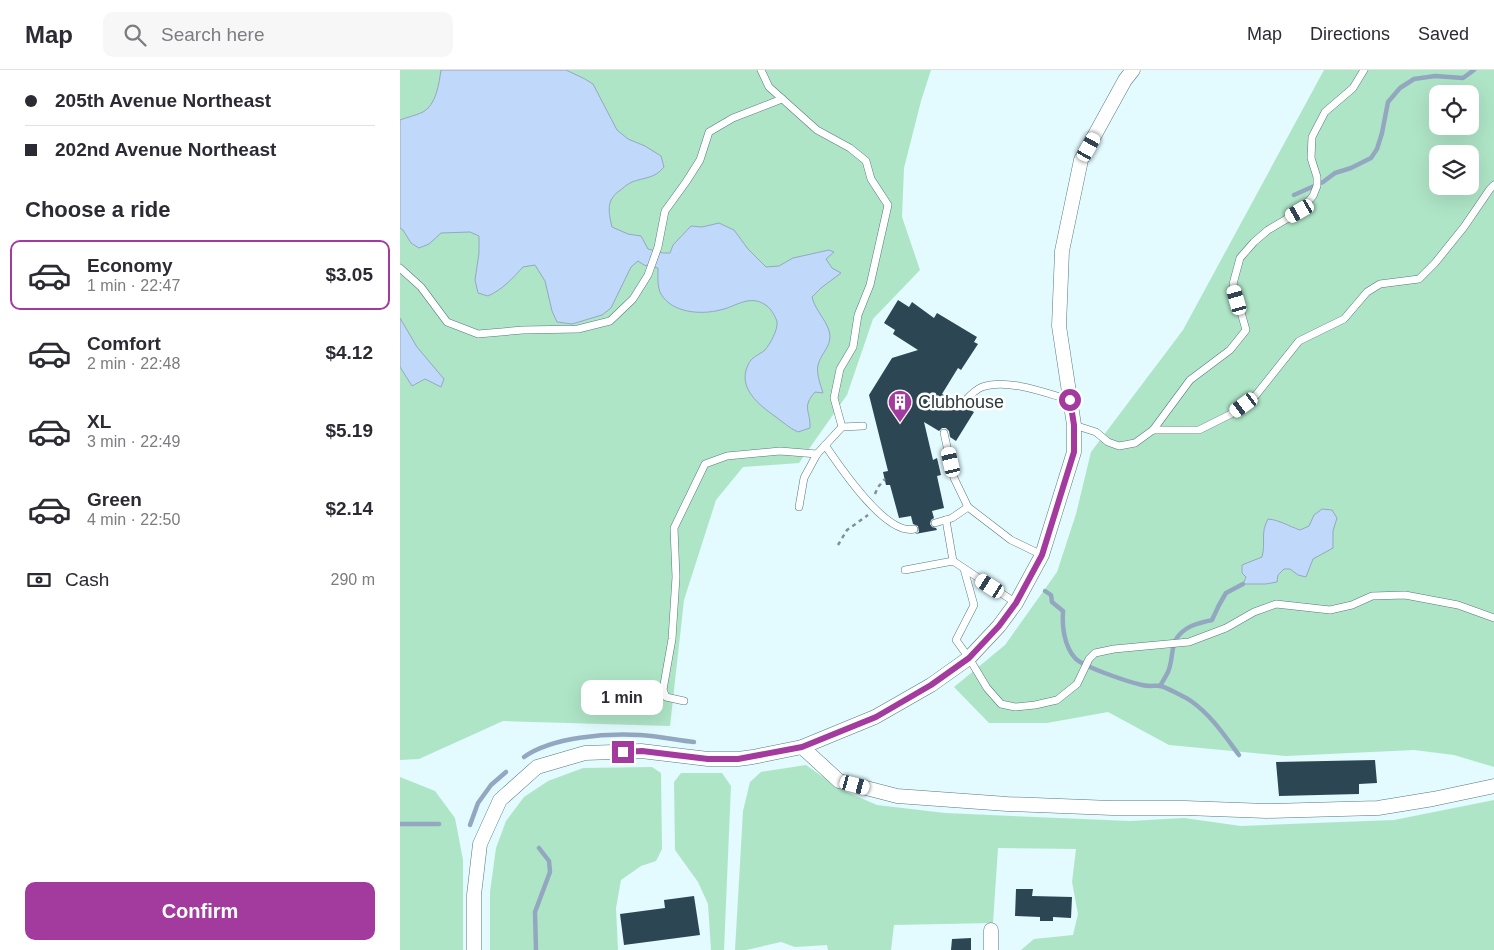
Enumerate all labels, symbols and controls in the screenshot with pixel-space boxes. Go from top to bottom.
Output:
search box [103,12,453,57]
text: Map [25,21,73,48]
icon: search [121,21,149,49]
text: Search here [161,24,265,45]
text: Map [1247,24,1282,44]
text: Directions [1310,24,1390,44]
text: Saved [1418,24,1469,44]
map controls [1429,85,1479,195]
button: locate [1429,85,1479,135]
text: 205th Avenue Northeast [55,90,271,111]
car [1075,130,1102,164]
text: 202nd Avenue Northeast [55,139,276,160]
button: layers [1429,145,1479,195]
text: Choose a ride [25,197,170,222]
car [1283,197,1316,225]
icon: car [27,253,72,298]
text: Economy [87,255,173,276]
text: $3.05 [325,264,373,285]
text: 1 min · 22:47 [87,277,180,294]
car [1225,284,1248,316]
icon: car [27,331,72,376]
text: Comfort [87,333,161,354]
text: $4.12 [325,342,373,363]
text: 2 min · 22:48 [87,355,180,372]
building icon: Clubhouse [887,389,913,423]
route start [1059,389,1081,411]
car [1227,390,1260,420]
place label: Clubhouse [918,392,1004,412]
icon: car [27,409,72,454]
text: XL [87,411,111,432]
text: $5.19 [325,420,373,441]
text: 3 min · 22:49 [87,433,180,450]
car [940,446,961,478]
icon: car [27,487,72,532]
text: Green [87,489,142,510]
text: $2.14 [325,498,373,519]
text: 4 min · 22:50 [87,511,180,528]
icon: cash [25,566,53,594]
text: Cash [65,569,109,590]
text: 290 m [331,571,375,588]
car [973,572,1006,600]
callout: 1 min [582,680,664,714]
text: 1 min [601,689,643,706]
route end [612,741,634,763]
car [838,774,871,796]
button: Confirm [25,882,375,940]

